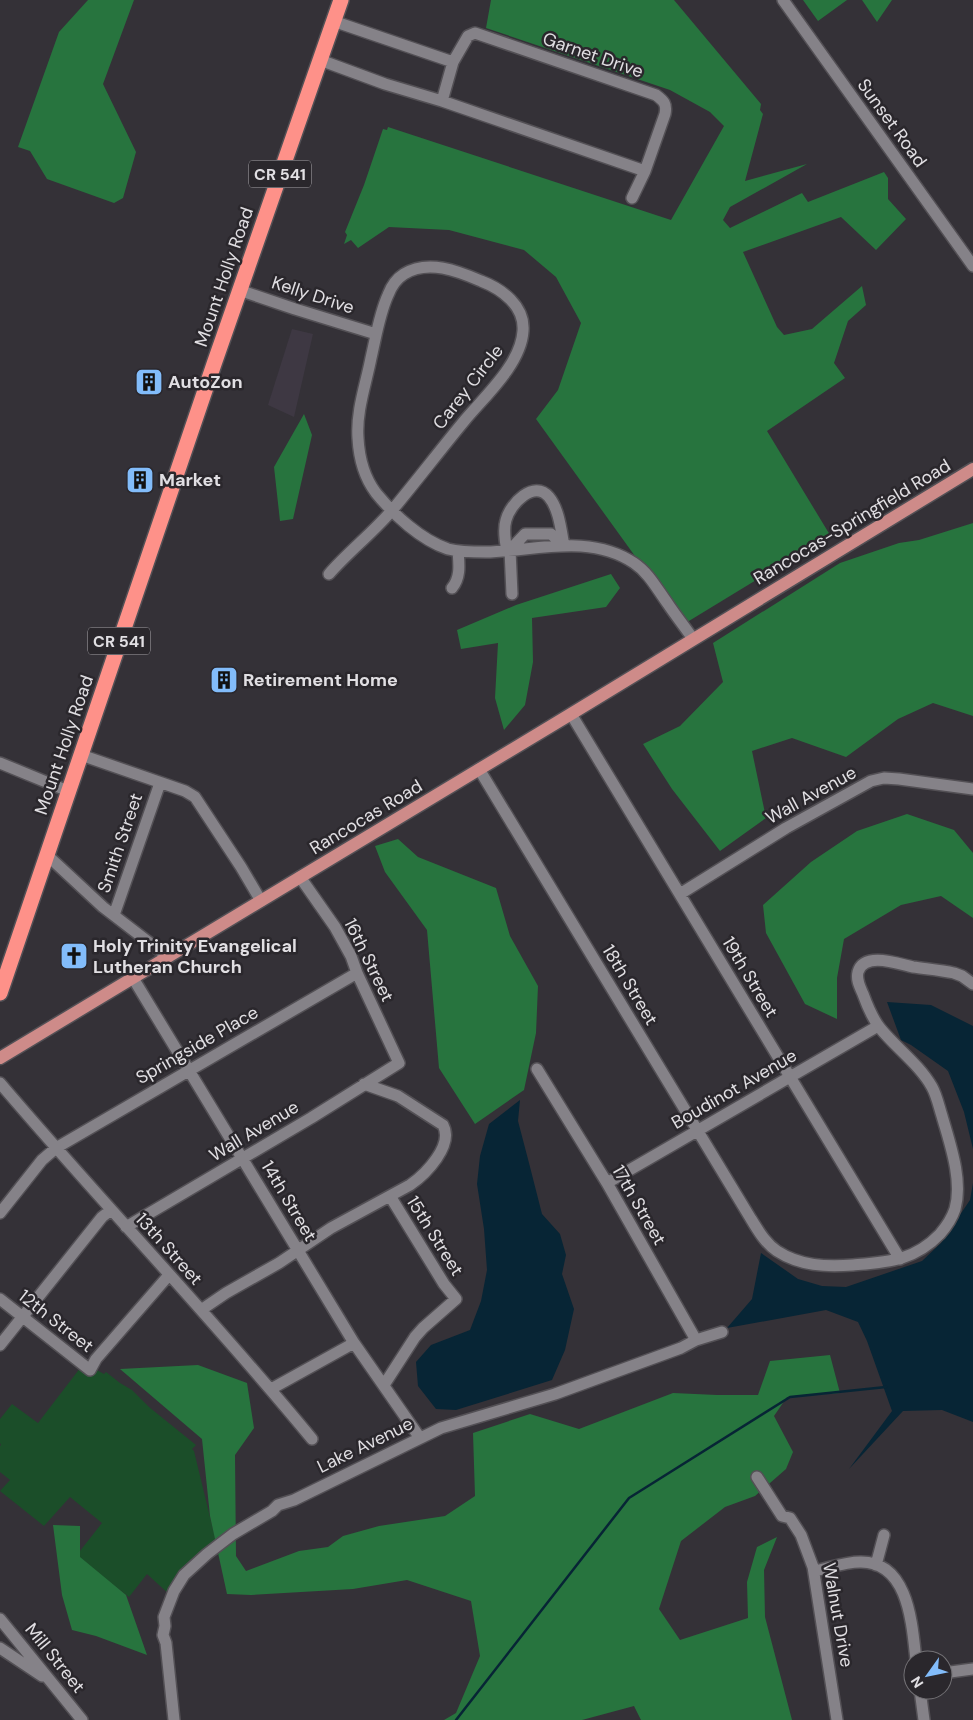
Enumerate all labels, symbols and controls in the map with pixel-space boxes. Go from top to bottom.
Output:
street label: Garnet Drive [540,27,646,83]
street label: Sunset Road [852,74,932,172]
road number: CR 541 [249,160,311,188]
street label: Mount Holly Road [189,204,259,350]
street label: Kelly Drive [269,270,357,320]
street label: Carey Circle [427,340,509,434]
building icon: AutoZon [134,367,164,397]
place label: AutoZon [168,370,243,394]
street label: Rancocas-Springfield Road [749,454,955,590]
building icon: Market [125,465,155,495]
place label: Market [159,468,221,492]
road number: CR 541 [88,627,150,654]
building icon: Retirement Home [209,665,239,695]
place label: Retirement Home [243,668,398,692]
street label: Mount Holly Road [29,672,99,818]
street label: Wall Avenue [761,760,861,830]
street label: Rancocas Road [305,774,427,860]
street label: Smith Street [92,790,148,896]
street label: 16th Street [338,914,400,1006]
street label: 19th Street [717,932,783,1022]
place label: Holy Trinity Evangelical Lutheran Church [93,934,297,979]
street label: 18th Street [597,940,663,1030]
church icon: Holy Trinity Evangelical Lutheran Church [59,941,89,971]
street label: Springside Place [131,1000,263,1090]
street label: Boudinot Avenue [667,1043,801,1135]
street label: Wall Avenue [205,1095,303,1167]
street label: 14th Street [256,1156,322,1246]
street label: 17th Street [606,1161,672,1249]
street label: 15th Street [401,1192,469,1280]
street label: 13th Street [130,1208,208,1290]
street label: 12th Street [13,1284,99,1358]
street label: Lake Avenue [313,1411,417,1479]
street label: Walnut Drive [817,1561,859,1669]
street label: Mill Street [19,1618,91,1698]
north arrow [903,1650,953,1700]
text: N [907,1673,927,1691]

